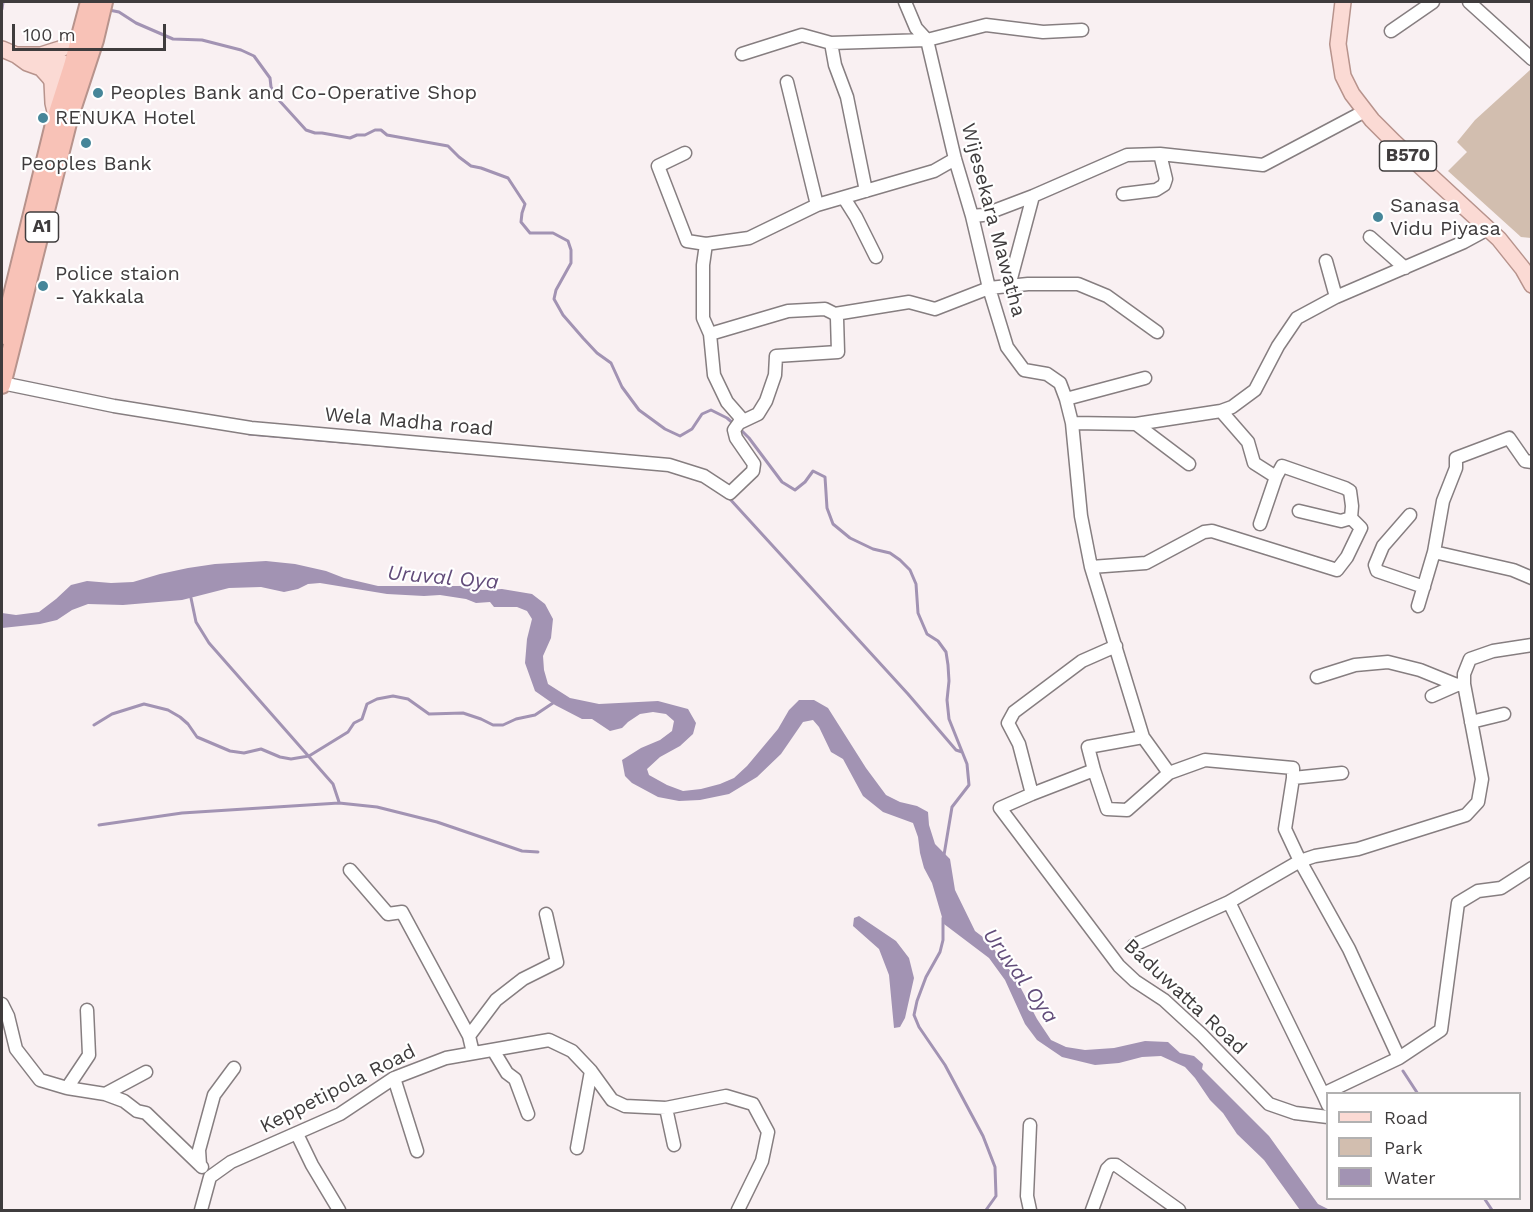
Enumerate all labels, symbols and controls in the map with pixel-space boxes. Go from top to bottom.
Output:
scale bar [15,12,170,50]
text: 100 m [23,24,76,45]
place label: Peoples Bank and Co-Operative Shop [110,81,477,105]
marker: Peoples Bank and Co-Operative Shop [91,86,105,100]
place label: RENUKA Hotel [55,106,195,130]
marker: RENUKA Hotel [36,111,50,125]
street label: Wijesekara Mawatha [956,121,1030,319]
marker: Peoples Bank [79,136,93,150]
road number: B570 [1380,141,1436,171]
place label: Peoples Bank [20,152,152,176]
place label: Sanasa Vidu Piyasa [1390,194,1501,241]
marker: Sanasa Vidu Piyasa [1371,210,1385,224]
road number: A1 [26,212,58,242]
place label: Police staion - Yakkala [55,262,180,309]
marker: Police staion - Yakkala [36,279,50,293]
street label: Wela Madha road [324,403,494,441]
water label: Uruval Oya [386,561,500,595]
water label: Uruval Oya [977,923,1063,1029]
street label: Baduwatta Road [1119,934,1251,1060]
street label: Keppetipola Road [256,1039,420,1139]
legend [1326,1092,1521,1200]
text: Road [1384,1107,1428,1128]
text: Park [1384,1137,1423,1158]
text: Water [1384,1167,1436,1188]

